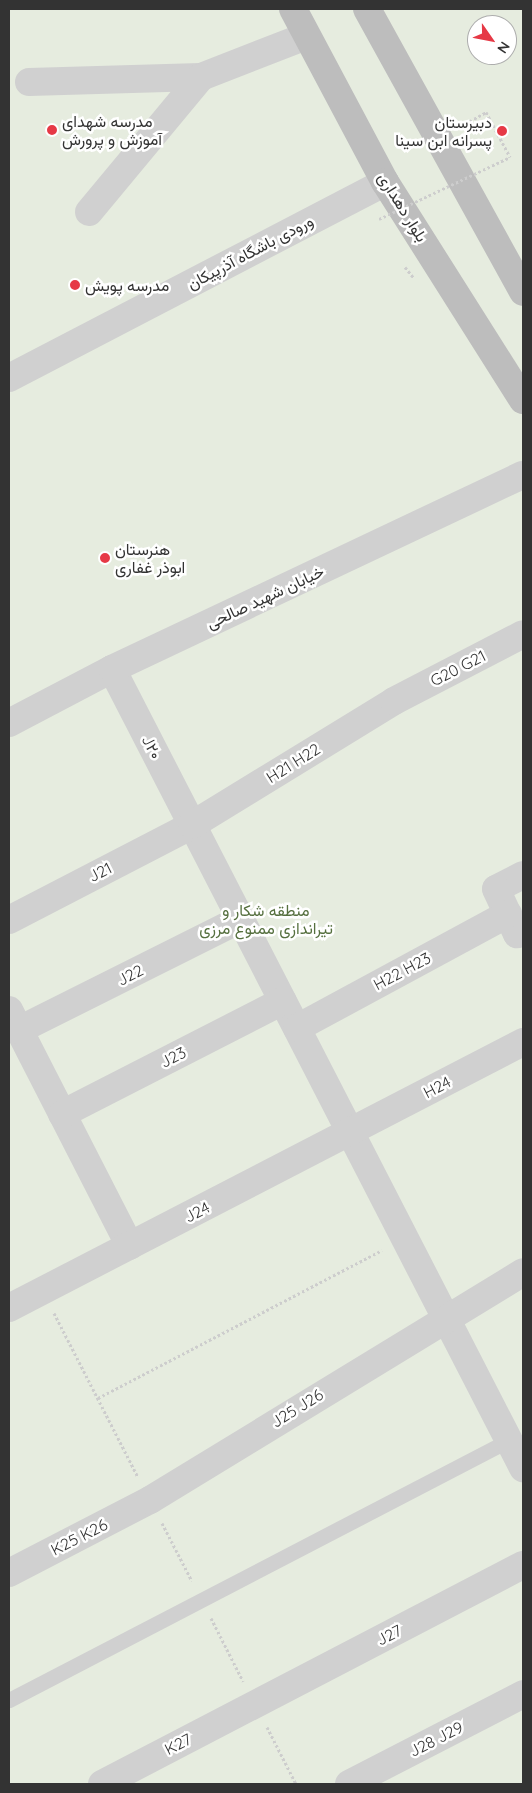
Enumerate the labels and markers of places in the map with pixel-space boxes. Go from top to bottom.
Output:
place label: مدرسه شهدای آموزش و پرورش [62,111,162,149]
place label: دبیرستان پسرانه ابن سینا [395,112,492,150]
marker: مدرسه شهدای آموزش و پرورش [46,124,58,136]
marker: دبیرستان پسرانه ابن سینا [496,125,508,137]
place label: مدرسه پویش [85,275,169,295]
marker: مدرسه پویش [69,279,81,291]
place label: هنرستان ابوذر غفاری [115,539,185,577]
marker: هنرستان ابوذر غفاری [99,552,111,564]

